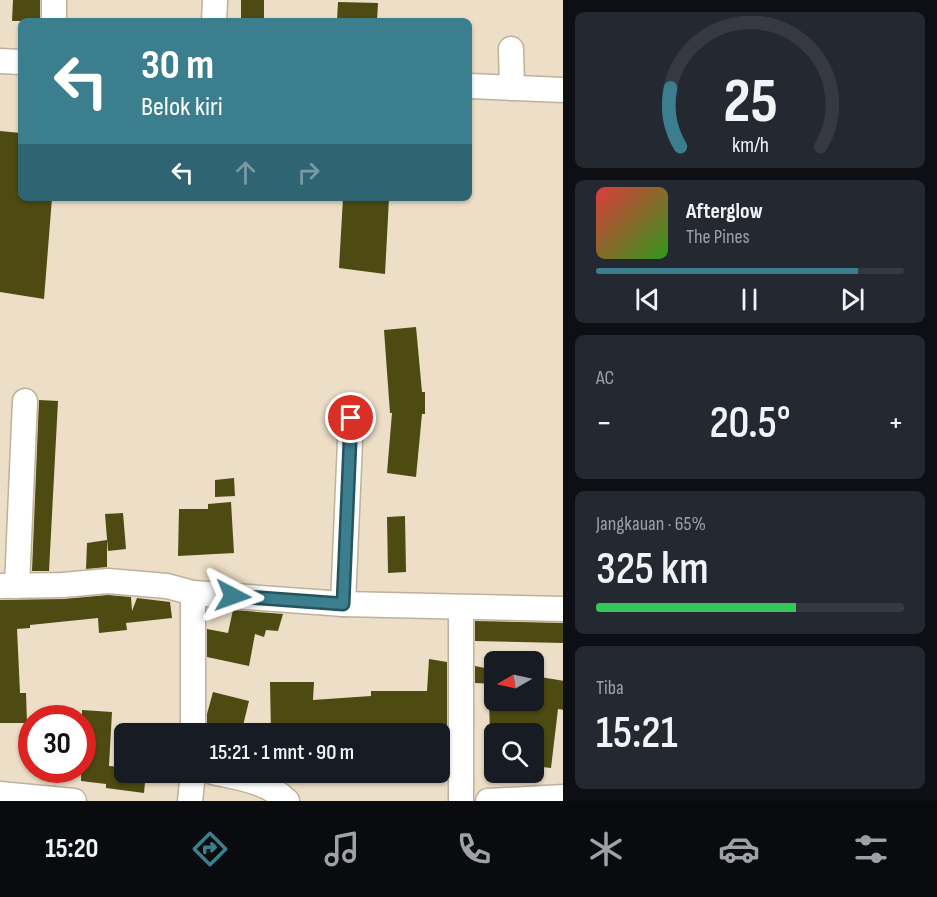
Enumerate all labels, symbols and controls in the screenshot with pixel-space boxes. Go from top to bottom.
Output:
text: 30 m [141,40,214,91]
icon: left [42,42,120,120]
text: 25 [723,65,777,140]
text: Belok kiri [141,91,223,123]
text: km/h [731,133,769,158]
icon: left [166,156,199,189]
icon: ahead [229,156,262,189]
icon: right [292,156,325,189]
text: Afterglow [686,198,763,225]
text: The Pines [686,225,750,249]
icon: previous [631,283,664,316]
icon: pause [733,283,766,316]
icon: next [836,283,869,316]
text: AC [596,366,614,390]
pin [325,392,376,443]
text: 20.5° [709,396,791,451]
icon: arrive [334,401,367,434]
text: − [596,403,612,443]
text: + [888,403,904,443]
text: Jangkauan · 65% [596,512,706,536]
text: 325 km [596,542,709,597]
position arrow [201,564,265,628]
north arrow [484,651,544,711]
map controls [484,651,544,783]
text: Tiba [596,676,624,700]
speed limit sign: 30 [18,705,96,783]
text: 15:21 [596,706,677,761]
button: search [484,723,544,783]
text: 15:21 · 1 mnt · 90 m [210,739,354,766]
icon: directions [189,828,231,870]
icon: music [321,828,363,870]
icon: phone [453,828,495,870]
icon: climate [585,828,627,870]
icon: car [718,828,760,870]
icon: filters [850,828,892,870]
text: 15:20 [45,833,98,865]

